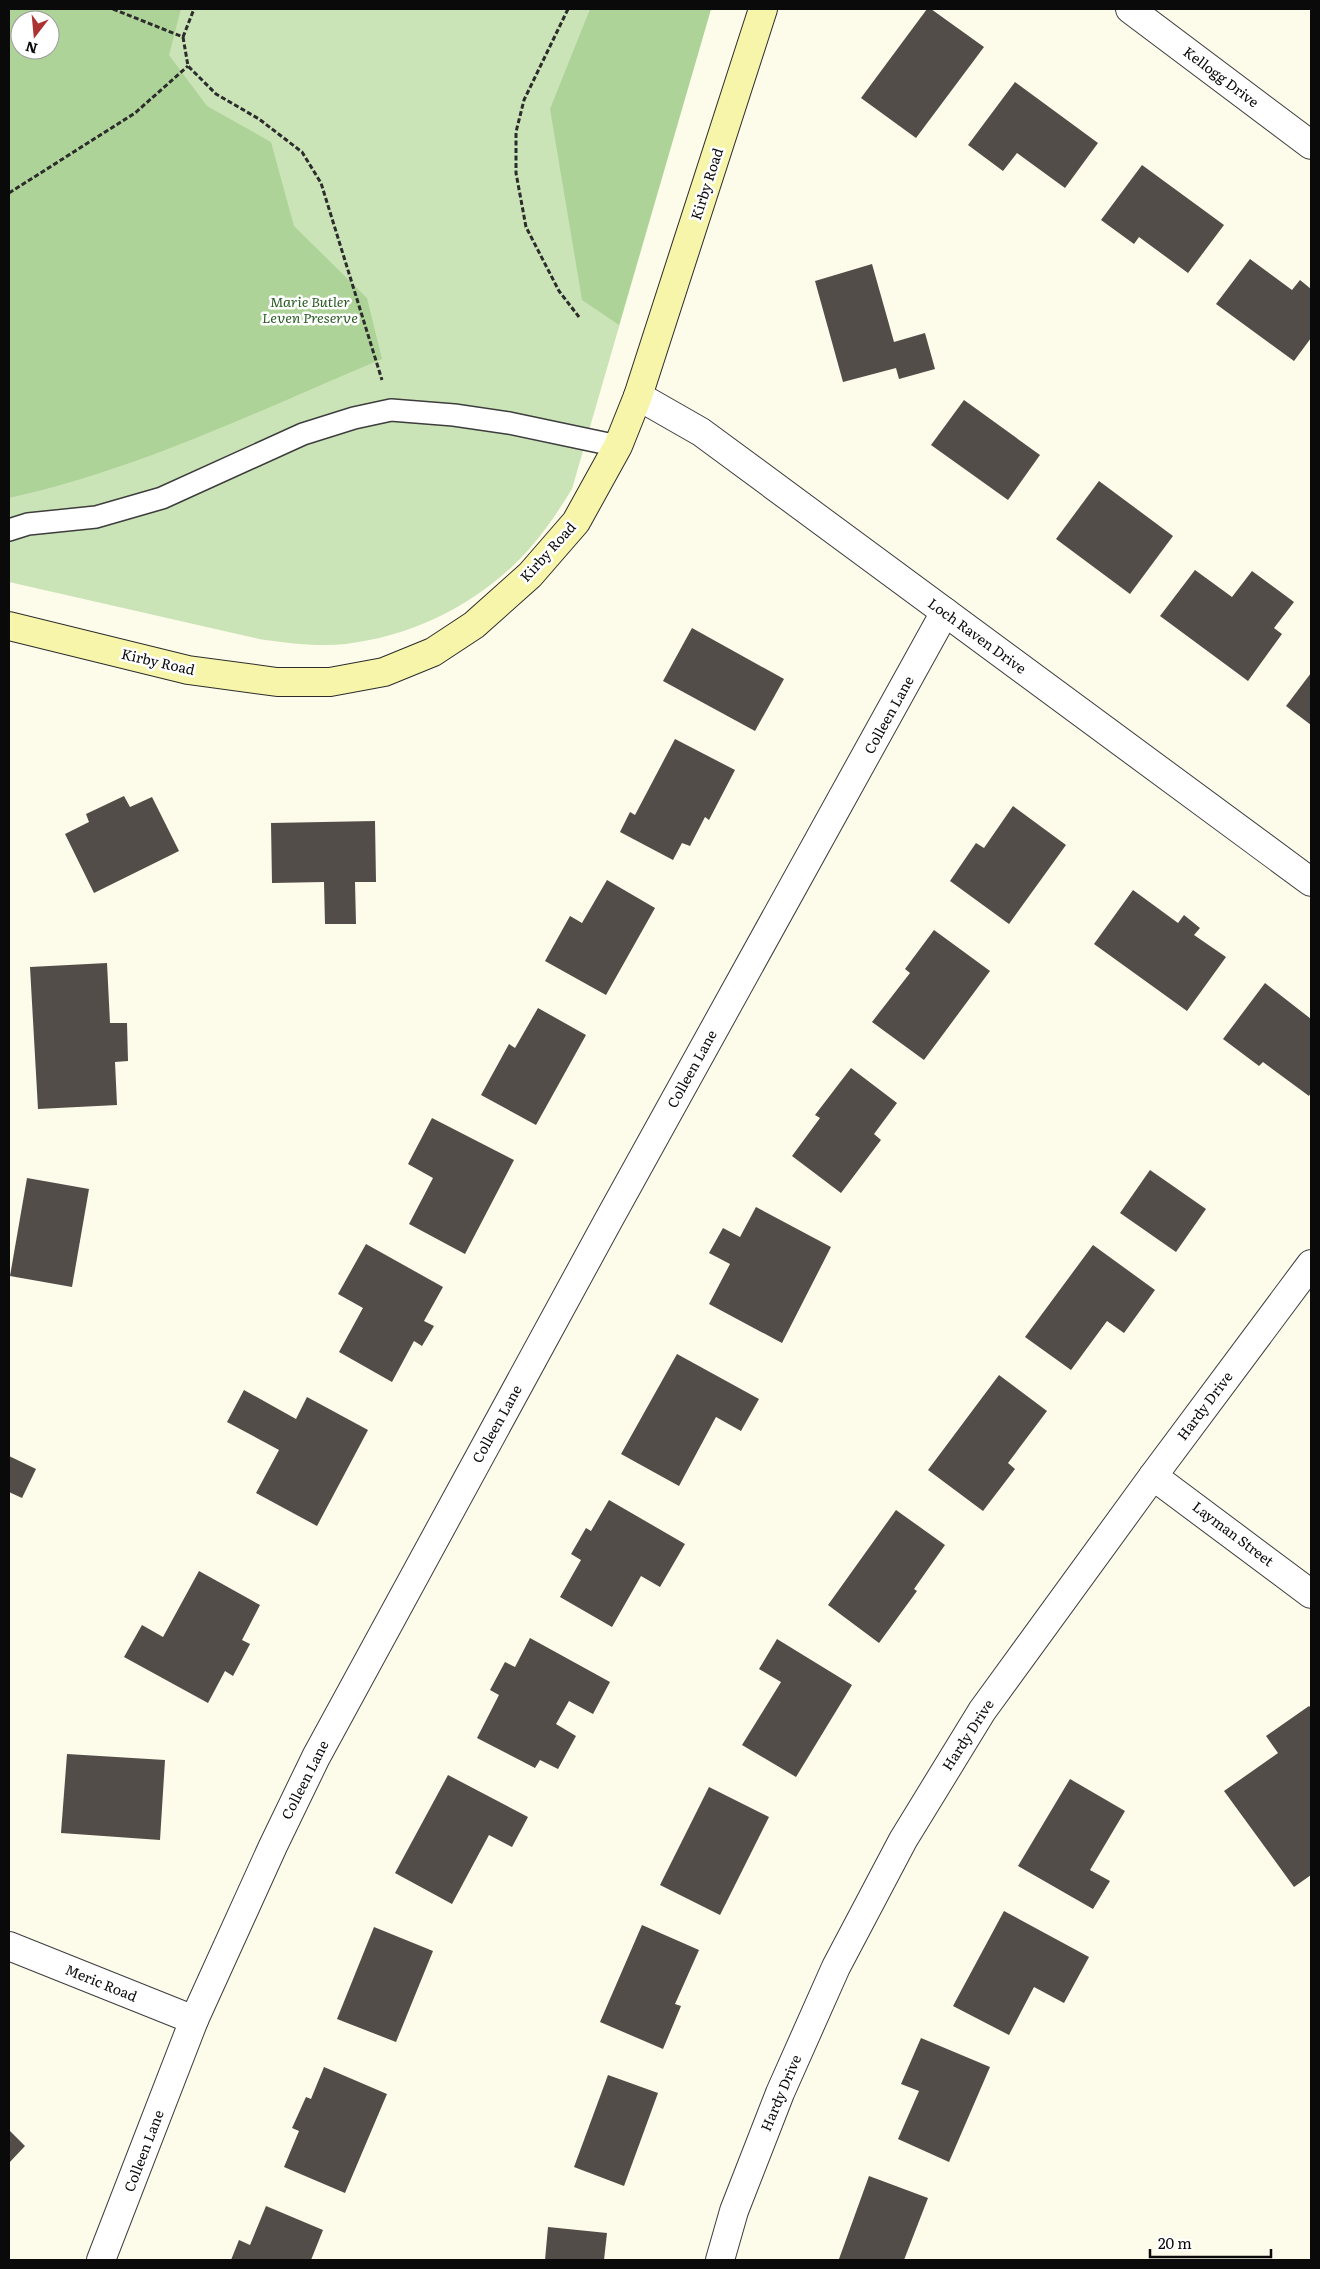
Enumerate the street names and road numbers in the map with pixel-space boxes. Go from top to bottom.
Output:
street label: Kellogg Drive [1180,41,1264,111]
street label: Kirby Road [685,145,727,222]
street label: Kirby Road [515,517,580,586]
street label: Loch Raven Drive [924,593,1031,678]
street label: Kirby Road [120,643,197,679]
street label: Colleen Lane [858,672,918,757]
street label: Colleen Lane [661,1026,721,1111]
street label: Hardy Drive [1172,1367,1237,1444]
street label: Colleen Lane [466,1381,526,1466]
street label: Layman Street [1189,1496,1279,1571]
street label: Hardy Drive [937,1695,998,1774]
street label: Colleen Lane [276,1737,333,1823]
street label: Meric Road [62,1959,141,2006]
street label: Hardy Drive [755,2051,805,2134]
street label: Colleen Lane [118,2107,168,2194]

